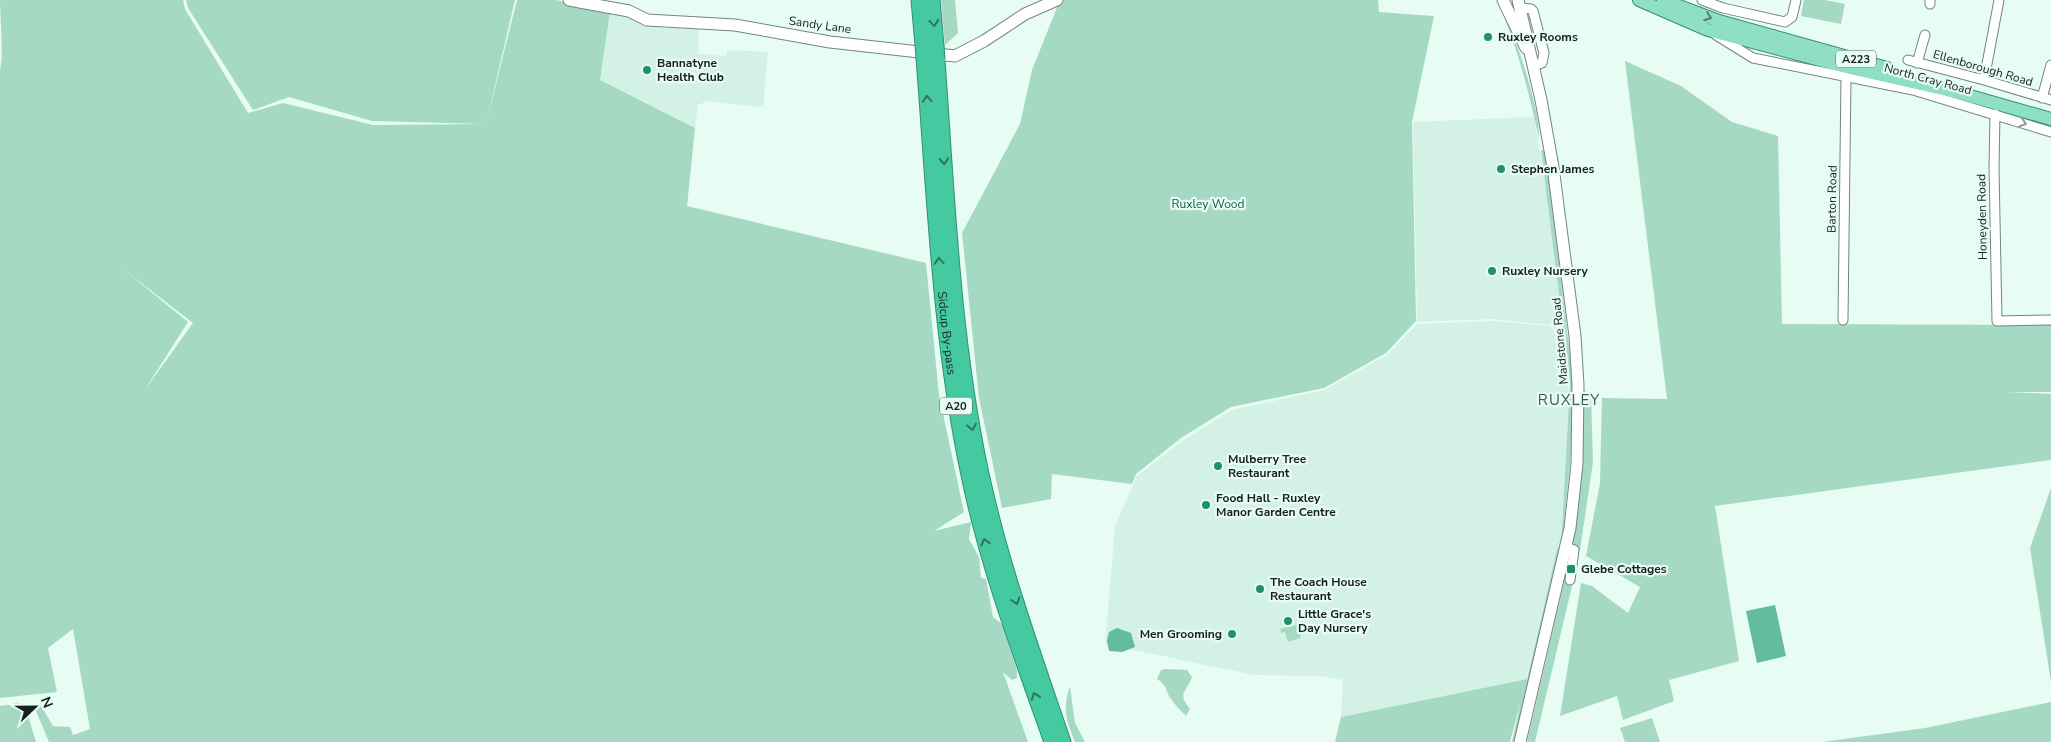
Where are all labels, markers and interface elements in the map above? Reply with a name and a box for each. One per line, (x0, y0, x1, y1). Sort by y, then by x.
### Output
one-way arrow (1703, 11, 1712, 22)
street label: Sandy Lane (788, 13, 852, 37)
one-way arrow (928, 19, 939, 27)
place label: Ruxley Rooms (1498, 29, 1578, 45)
marker: Ruxley Rooms (1482, 31, 1494, 43)
street label: Ellenborough Road (1931, 46, 2035, 90)
road number: A223 (1836, 51, 1876, 68)
place label: Bannatyne Health Club (657, 55, 724, 85)
street label: North Cray Road (1882, 60, 1974, 98)
marker: Bannatyne Health Club (641, 64, 653, 76)
one-way arrow (922, 94, 933, 102)
one-way arrow (2018, 117, 2027, 127)
one-way arrow (939, 158, 950, 166)
place label: Stephen James (1511, 161, 1594, 177)
marker: Stephen James (1495, 163, 1507, 175)
street label: Barton Road (1823, 165, 1841, 233)
street label: Honeyden Road (1973, 174, 1991, 260)
park label: Ruxley Wood (1172, 196, 1244, 212)
one-way arrow (934, 256, 945, 264)
place label: Ruxley Nursery (1502, 263, 1588, 279)
marker: Ruxley Nursery (1486, 265, 1498, 277)
street label: Sidcup By-pass (934, 291, 960, 376)
street label: Maidstone Road (1548, 297, 1572, 385)
district label: RUXLEY (1538, 390, 1600, 410)
road number: A20 (940, 398, 972, 414)
one-way arrow (967, 423, 977, 431)
place label: Mulberry Tree Restaurant (1228, 451, 1307, 481)
marker: Mulberry Tree Restaurant (1212, 460, 1224, 472)
place label: Food Hall - Ruxley Manor Garden Centre (1216, 490, 1336, 520)
marker: Food Hall - Ruxley Manor Garden Centre (1200, 499, 1212, 511)
one-way arrow (980, 537, 991, 546)
place label: Glebe Cottages (1581, 561, 1667, 577)
marker: Glebe Cottages (1565, 563, 1577, 575)
place label: The Coach House Restaurant (1270, 574, 1367, 604)
marker: The Coach House Restaurant (1254, 583, 1266, 595)
one-way arrow (1011, 597, 1021, 605)
place label: Little Grace's Day Nursery (1298, 606, 1371, 636)
marker: Little Grace's Day Nursery (1282, 615, 1294, 627)
place label: Men Grooming (1140, 626, 1222, 642)
marker: Men Grooming (1226, 628, 1238, 640)
north arrow (10, 682, 60, 732)
one-way arrow (1031, 692, 1041, 701)
text: N (36, 694, 57, 711)

